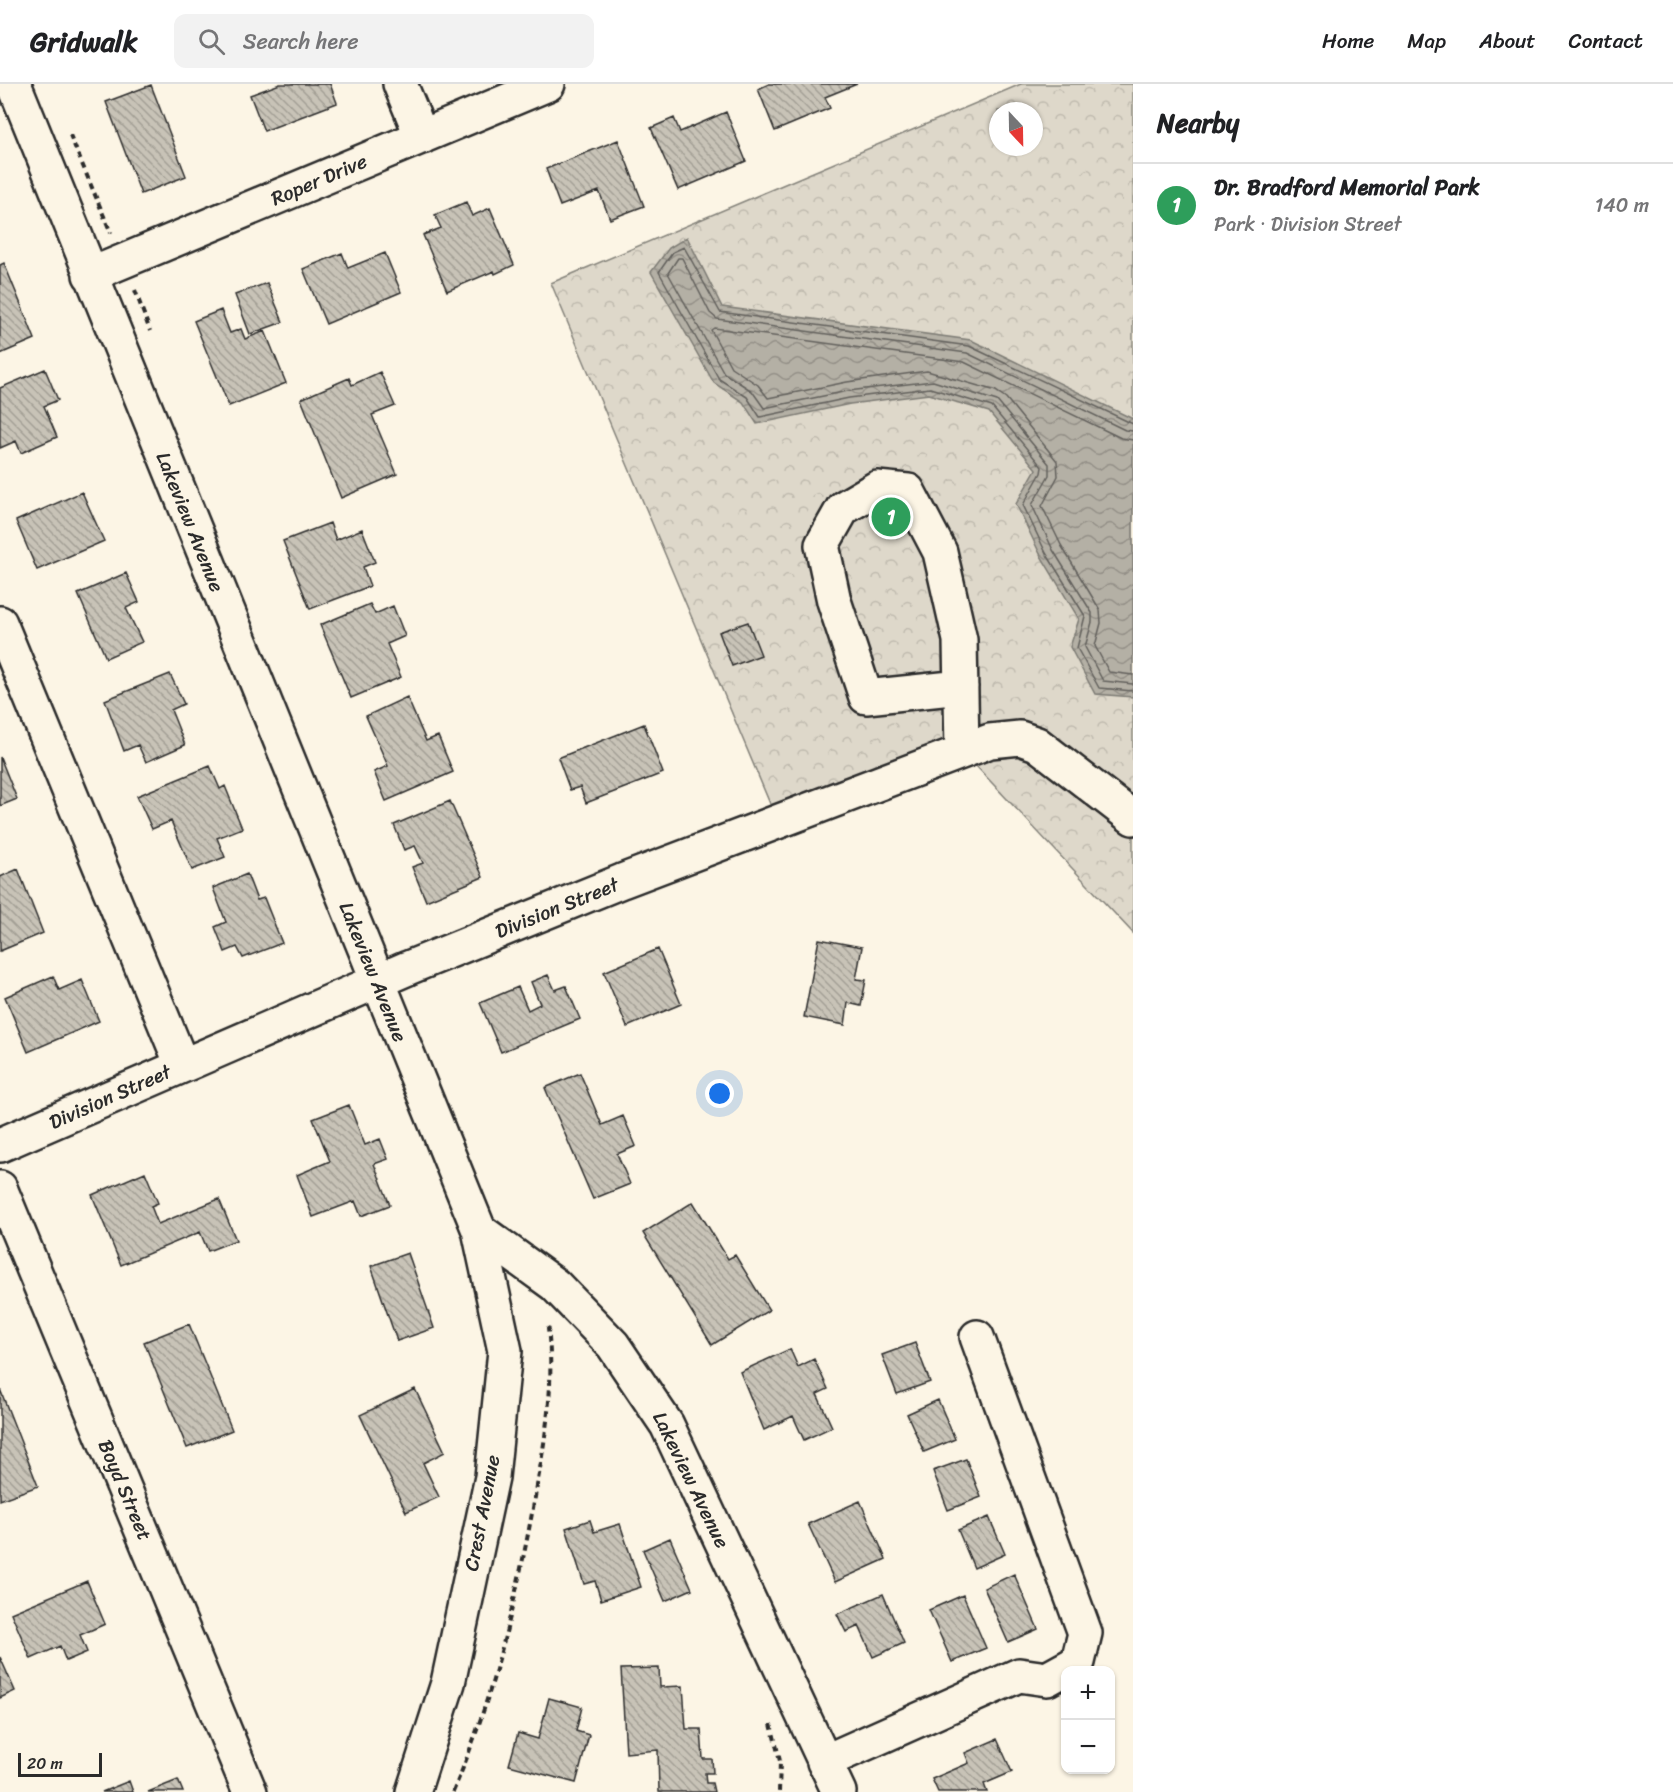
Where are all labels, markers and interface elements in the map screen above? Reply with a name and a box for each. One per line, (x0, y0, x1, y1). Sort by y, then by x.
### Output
search box (174, 14, 594, 68)
text: Gridwalk (30, 17, 138, 66)
text: Search here (243, 22, 359, 61)
text: Home (1322, 22, 1374, 60)
text: Map (1407, 22, 1446, 60)
text: About (1479, 22, 1536, 60)
text: Contact (1569, 22, 1643, 60)
icon: search (195, 25, 228, 58)
text: Nearby (1157, 100, 1239, 146)
north arrow (989, 102, 1043, 156)
street label: Roper Drive (265, 144, 373, 216)
text: Dr. Bradford Memorial Park (1214, 168, 1480, 207)
text: 1 (1172, 188, 1181, 223)
text: 140 m (1595, 188, 1649, 223)
text: Park · Division Street (1214, 207, 1401, 242)
street label: Lakeview Avenue (146, 446, 234, 598)
pin: 1 (872, 494, 910, 540)
street label: Division Street (490, 867, 625, 949)
street label: Lakeview Avenue (329, 896, 417, 1048)
street label: Division Street (43, 1054, 178, 1140)
your location (705, 1079, 734, 1108)
street label: Lakeview Avenue (643, 1405, 739, 1555)
street label: Boyd Street (88, 1434, 162, 1546)
street label: Crest Avenue (454, 1452, 510, 1574)
map controls (1061, 1666, 1115, 1774)
button: + (1061, 1666, 1115, 1720)
button: − (1061, 1720, 1115, 1774)
text: 20 m (27, 1749, 63, 1778)
scale bar (18, 1750, 102, 1778)

